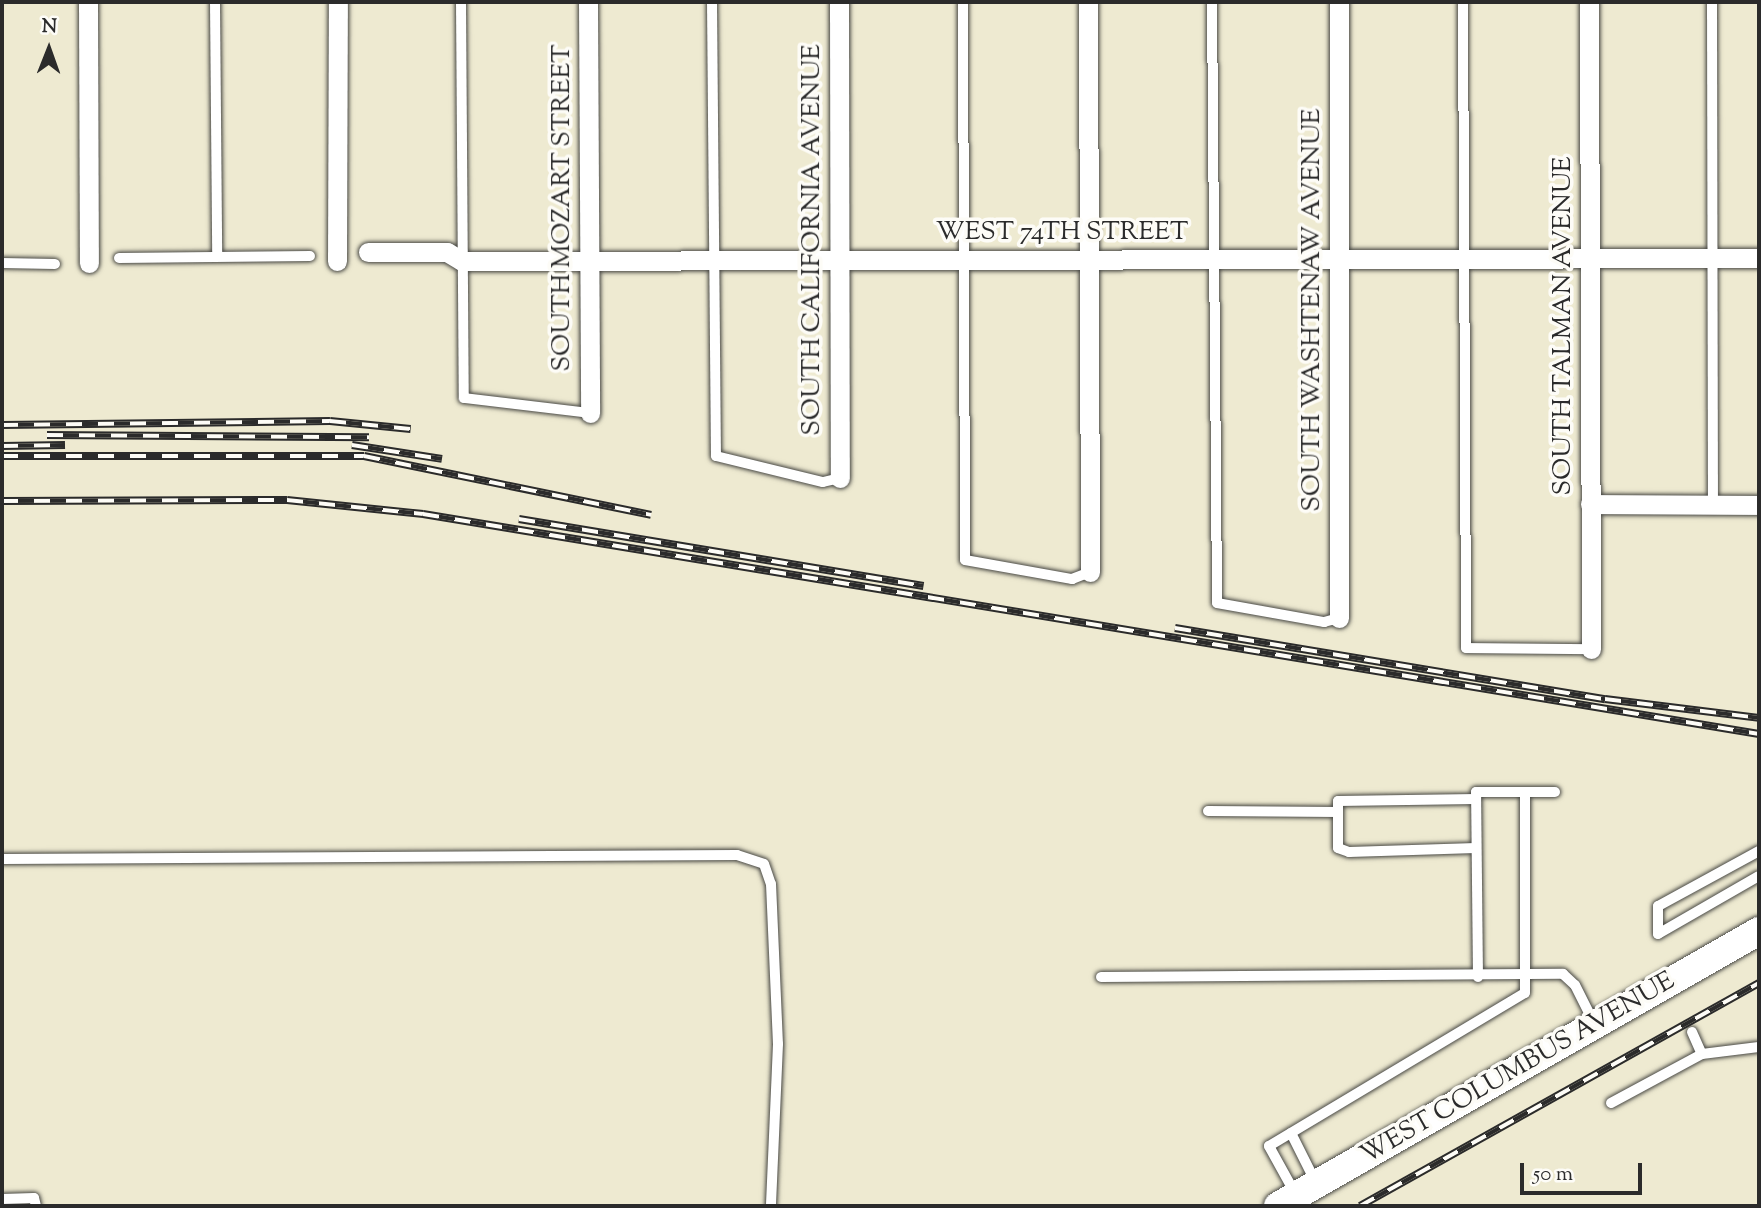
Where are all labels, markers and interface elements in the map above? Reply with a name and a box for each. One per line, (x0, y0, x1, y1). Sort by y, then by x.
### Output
north arrow (14, 14, 84, 84)
text: N (42, 14, 57, 41)
street label: SOUTH MOZART STREET (547, 44, 579, 372)
street label: SOUTH CALIFORNIA AVENUE (797, 44, 829, 436)
street label: SOUTH WASHTENAW AVENUE (1297, 108, 1329, 512)
street label: SOUTH TALMAN AVENUE (1548, 156, 1580, 496)
street label: WEST 74TH STREET (936, 217, 1188, 249)
street label: WEST COLUMBUS AVENUE (1355, 966, 1681, 1172)
scale bar (1523, 1148, 1646, 1192)
text: 50 m (1533, 1160, 1573, 1190)

